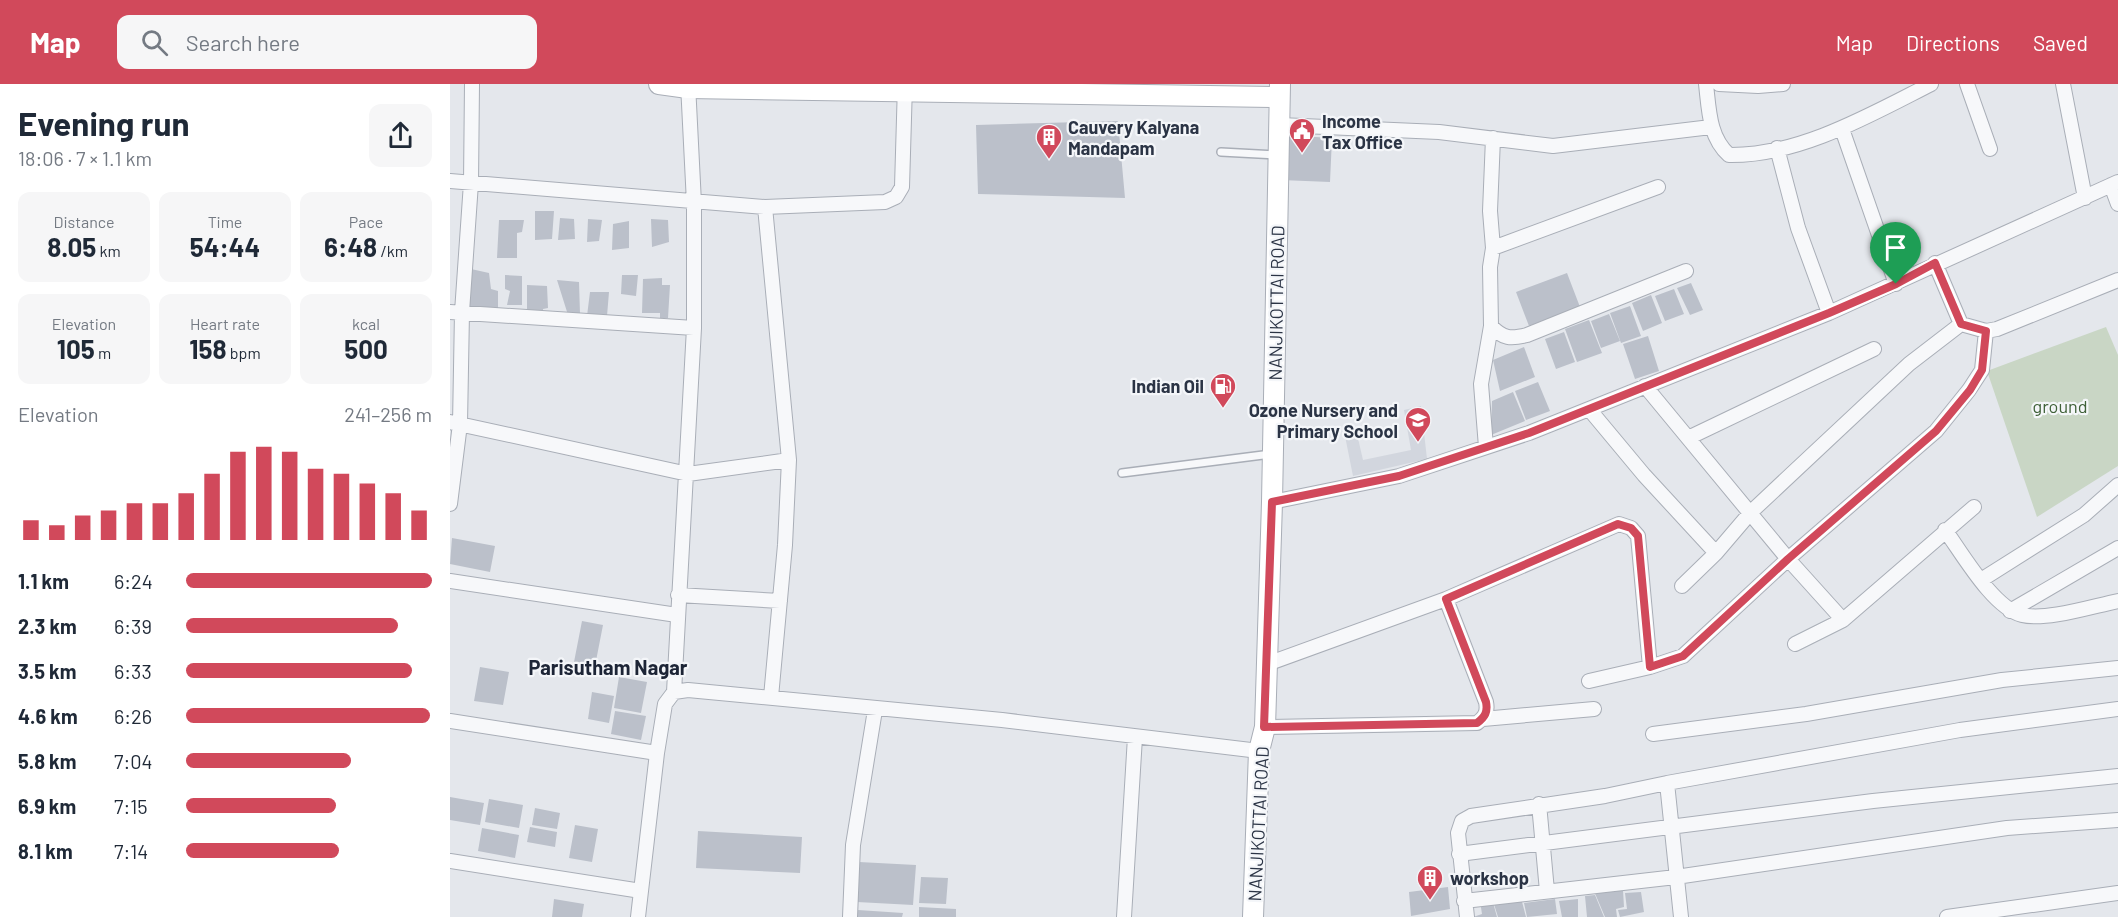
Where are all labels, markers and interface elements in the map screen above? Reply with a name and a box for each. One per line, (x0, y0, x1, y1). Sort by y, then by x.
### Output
search box (117, 15, 537, 69)
text: Map (30, 25, 81, 59)
icon: search (138, 26, 171, 59)
text: Search here (186, 29, 300, 55)
text: Map (1836, 30, 1873, 55)
text: Directions (1906, 30, 2000, 55)
text: Saved (2033, 30, 2088, 55)
text: Evening run (18, 103, 190, 143)
button: share (369, 104, 432, 167)
place label: Income Tax Office (1322, 110, 1403, 153)
place label: Cauvery Kalyana Mandapam (1068, 116, 1199, 159)
public building icon: Income Tax Office (1287, 116, 1317, 154)
building icon: Cauvery Kalyana Mandapam (1034, 122, 1064, 160)
text: 18:06 · 7 × 1.1 km (18, 146, 152, 170)
text: Distance (54, 212, 114, 231)
text: Time (208, 212, 242, 231)
text: Pace (349, 212, 383, 231)
pin (1870, 222, 1921, 284)
street label: NANJIKOTTAI ROAD (1264, 225, 1288, 381)
text: 8.05 (47, 231, 96, 262)
text: 54:44 (190, 231, 260, 262)
text: 6:48 (324, 231, 377, 262)
icon: arrive (1879, 231, 1912, 264)
text: km (96, 241, 121, 260)
text: /km (377, 241, 408, 260)
text: Elevation (52, 314, 116, 333)
text: Heart rate (190, 314, 260, 333)
text: kcal (352, 314, 380, 333)
text: 105 (57, 333, 95, 364)
text: 158 (189, 333, 227, 364)
text: 500 (344, 333, 388, 364)
text: m (95, 343, 111, 362)
text: bpm (227, 343, 261, 362)
fuel station icon: Indian Oil (1208, 371, 1238, 409)
place label: Indian Oil (1132, 375, 1204, 397)
park label: ground (2033, 395, 2087, 417)
place label: Ozone Nursery and Primary School (1249, 399, 1398, 442)
text: Elevation (18, 402, 99, 426)
text: 241–256 m (344, 402, 432, 426)
school or university icon: Ozone Nursery and Primary School (1403, 405, 1433, 443)
text: 1.1 km (18, 569, 69, 593)
text: 6:24 (114, 569, 153, 593)
text: 2.3 km (18, 614, 77, 638)
text: 6:39 (114, 614, 152, 638)
district label: Parisutham Nagar (528, 655, 688, 679)
text: 3.5 km (18, 659, 76, 683)
text: 6:33 (114, 659, 152, 683)
text: 4.6 km (18, 704, 78, 728)
text: 6:26 (114, 704, 152, 728)
street label: NANJIKOTTAI ROAD (1243, 746, 1273, 902)
text: 5.8 km (18, 749, 76, 773)
text: 7:04 (114, 749, 153, 773)
text: 6.9 km (18, 794, 76, 818)
text: 7:15 (114, 794, 148, 818)
text: 8.1 km (18, 839, 73, 863)
text: 7:14 (114, 839, 148, 863)
building icon: workshop (1415, 863, 1445, 901)
place label: workshop (1450, 867, 1529, 889)

